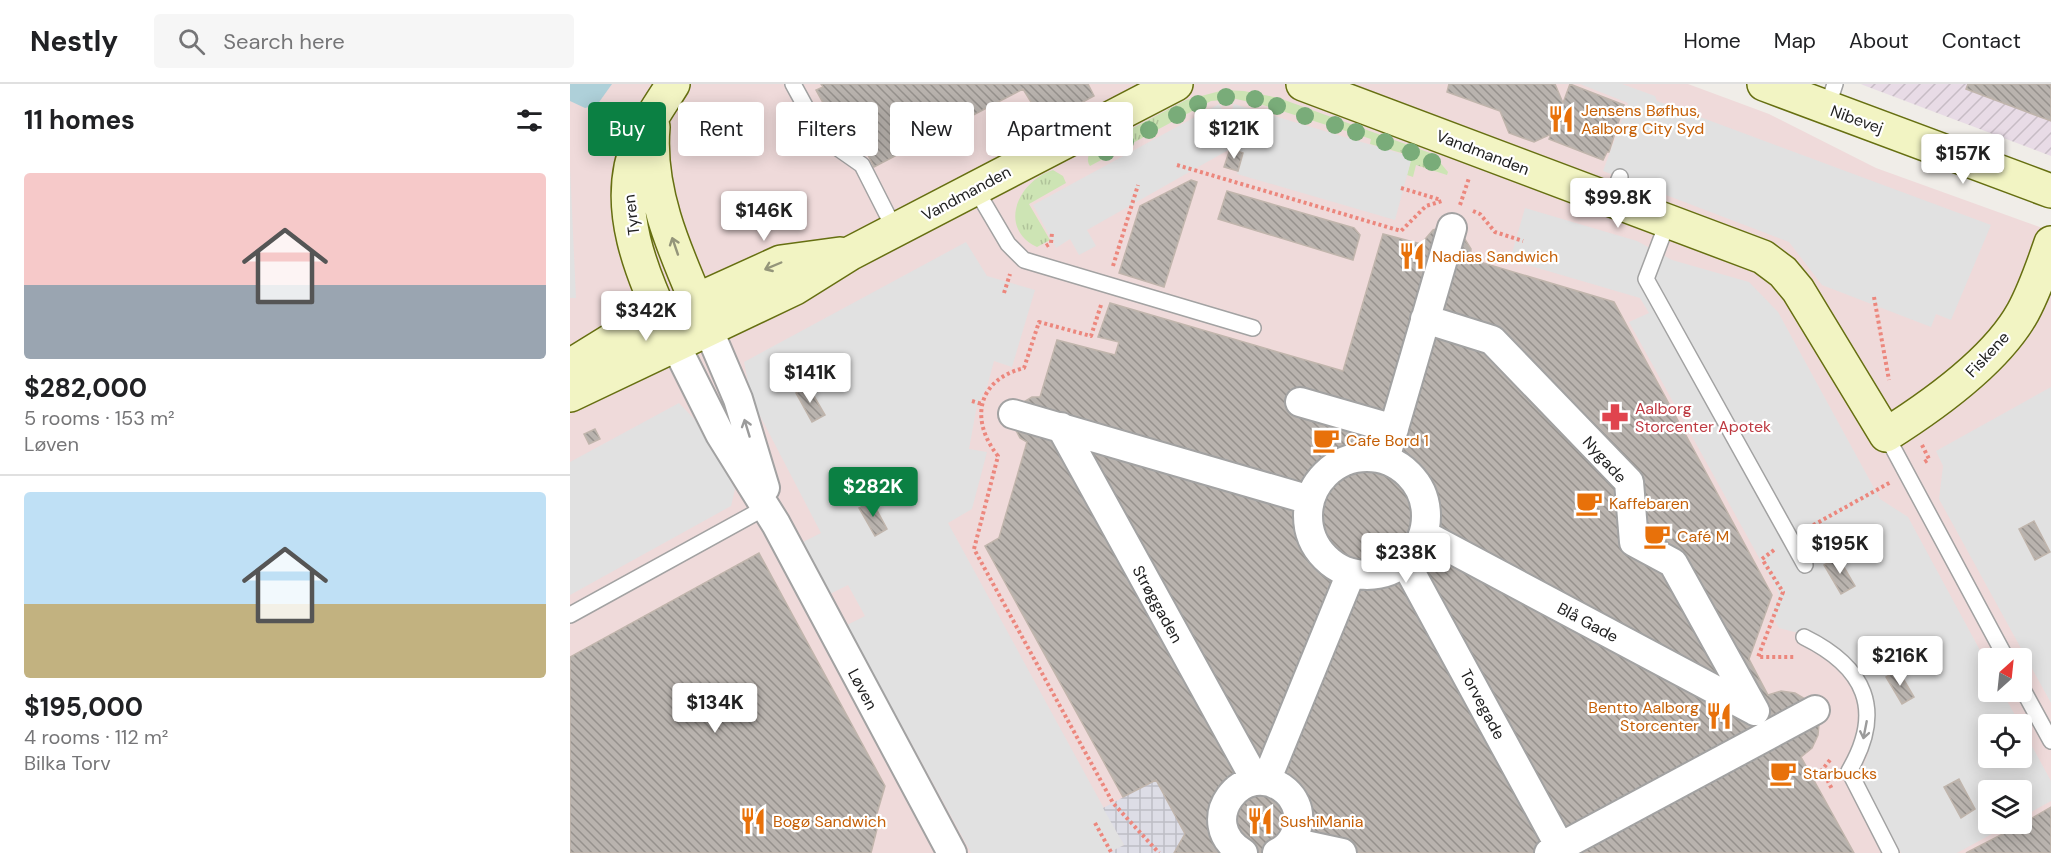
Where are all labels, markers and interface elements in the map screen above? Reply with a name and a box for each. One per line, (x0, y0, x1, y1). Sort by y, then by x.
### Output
search box (154, 14, 574, 68)
text: Nestly (30, 23, 118, 60)
icon: search (175, 25, 208, 58)
text: Search here (223, 27, 345, 56)
text: Home (1683, 27, 1741, 55)
text: Map (1774, 27, 1816, 55)
text: About (1849, 27, 1909, 55)
text: Contact (1942, 27, 2021, 55)
place label: Jensens Bøfhus, Aalborg City Syd (1581, 100, 1704, 139)
street label: Nibevej (1828, 100, 1886, 139)
chip: Buy (588, 102, 666, 156)
chip: Rent (678, 102, 764, 156)
chip: Filters (776, 102, 878, 156)
chip: New (890, 102, 974, 156)
chip: Apartment (986, 102, 1133, 156)
text: 11 homes (24, 103, 135, 137)
icon: filters (513, 104, 546, 137)
restaurant icon: Jensens Bøfhus, Aalborg City Syd (1546, 104, 1576, 134)
pin: $121K (1192, 109, 1276, 160)
text: $121K (1208, 115, 1260, 141)
street label: Vandmanden (1433, 125, 1532, 180)
pin: $157K (1921, 134, 2005, 185)
text: $157K (1935, 140, 1991, 166)
street label: Vandmanden (918, 161, 1015, 226)
pin: $99.8K (1569, 178, 1667, 229)
text: $99.8K (1584, 184, 1652, 210)
pin: $146K (722, 191, 806, 242)
street label: Tyren (619, 193, 644, 237)
text: $146K (735, 197, 793, 223)
icon: home (231, 212, 339, 320)
one-way arrow (669, 237, 680, 256)
restaurant icon: Nadias Sandwich (1397, 241, 1427, 271)
place label: Nadias Sandwich (1432, 246, 1558, 267)
one-way arrow (765, 261, 783, 272)
pin: $342K (604, 291, 688, 342)
text: $342K (615, 297, 677, 323)
street label: Fiskene (1961, 327, 2014, 382)
pin: $141K (768, 353, 852, 404)
text: $141K (784, 359, 836, 385)
text: $282,000 (24, 371, 147, 405)
place label: Aalborg Storcenter Apotek (1635, 398, 1771, 437)
pharmacy icon: Aalborg Storcenter Apotek (1600, 402, 1630, 432)
text: 5 rooms · 153 m² (24, 405, 175, 431)
one-way arrow (741, 419, 752, 438)
cafe icon: Cafe Bord 1 (1311, 425, 1341, 455)
place label: Cafe Bord 1 (1346, 430, 1429, 451)
text: Løven (24, 431, 79, 457)
street label: Nygade (1578, 431, 1631, 487)
pin: $282K (831, 467, 915, 518)
text: $282K (843, 473, 903, 499)
cafe icon: Kaffebaren (1574, 488, 1604, 518)
place label: Kaffebaren (1609, 493, 1689, 514)
cafe icon: Café M (1642, 521, 1672, 551)
pin: $195K (1798, 524, 1882, 575)
place label: Café M (1677, 526, 1729, 547)
text: $195K (1811, 530, 1869, 556)
icon: home (231, 531, 339, 639)
pin: $238K (1364, 533, 1448, 584)
text: $238K (1375, 539, 1437, 565)
street label: Strøggaden (1128, 562, 1187, 647)
street label: Blå Gade (1554, 598, 1622, 647)
pin: $216K (1858, 636, 1942, 687)
text: $216K (1872, 642, 1928, 668)
north arrow (1978, 648, 2032, 702)
map controls (1978, 648, 2032, 834)
street label: Løven (843, 665, 882, 714)
street label: Torvegade (1455, 665, 1510, 743)
pin: $134K (673, 683, 757, 734)
text: $134K (686, 689, 744, 715)
text: $195,000 (24, 690, 143, 724)
place label: Bentto Aalborg Storcenter (1588, 697, 1699, 736)
restaurant icon: Bentto Aalborg Storcenter (1704, 701, 1734, 731)
button: locate (1978, 714, 2032, 768)
one-way arrow (1859, 719, 1870, 739)
text: 4 rooms · 112 m² (24, 724, 168, 750)
text: Bilka Torv (24, 750, 111, 776)
cafe icon: Starbucks (1768, 758, 1798, 788)
place label: Starbucks (1803, 763, 1877, 784)
button: layers (1978, 780, 2032, 834)
restaurant icon: Bogø Sandwich (738, 806, 768, 836)
restaurant icon: SushiMania (1245, 806, 1275, 836)
place label: Bogø Sandwich (773, 811, 886, 832)
place label: SushiMania (1280, 811, 1363, 832)

